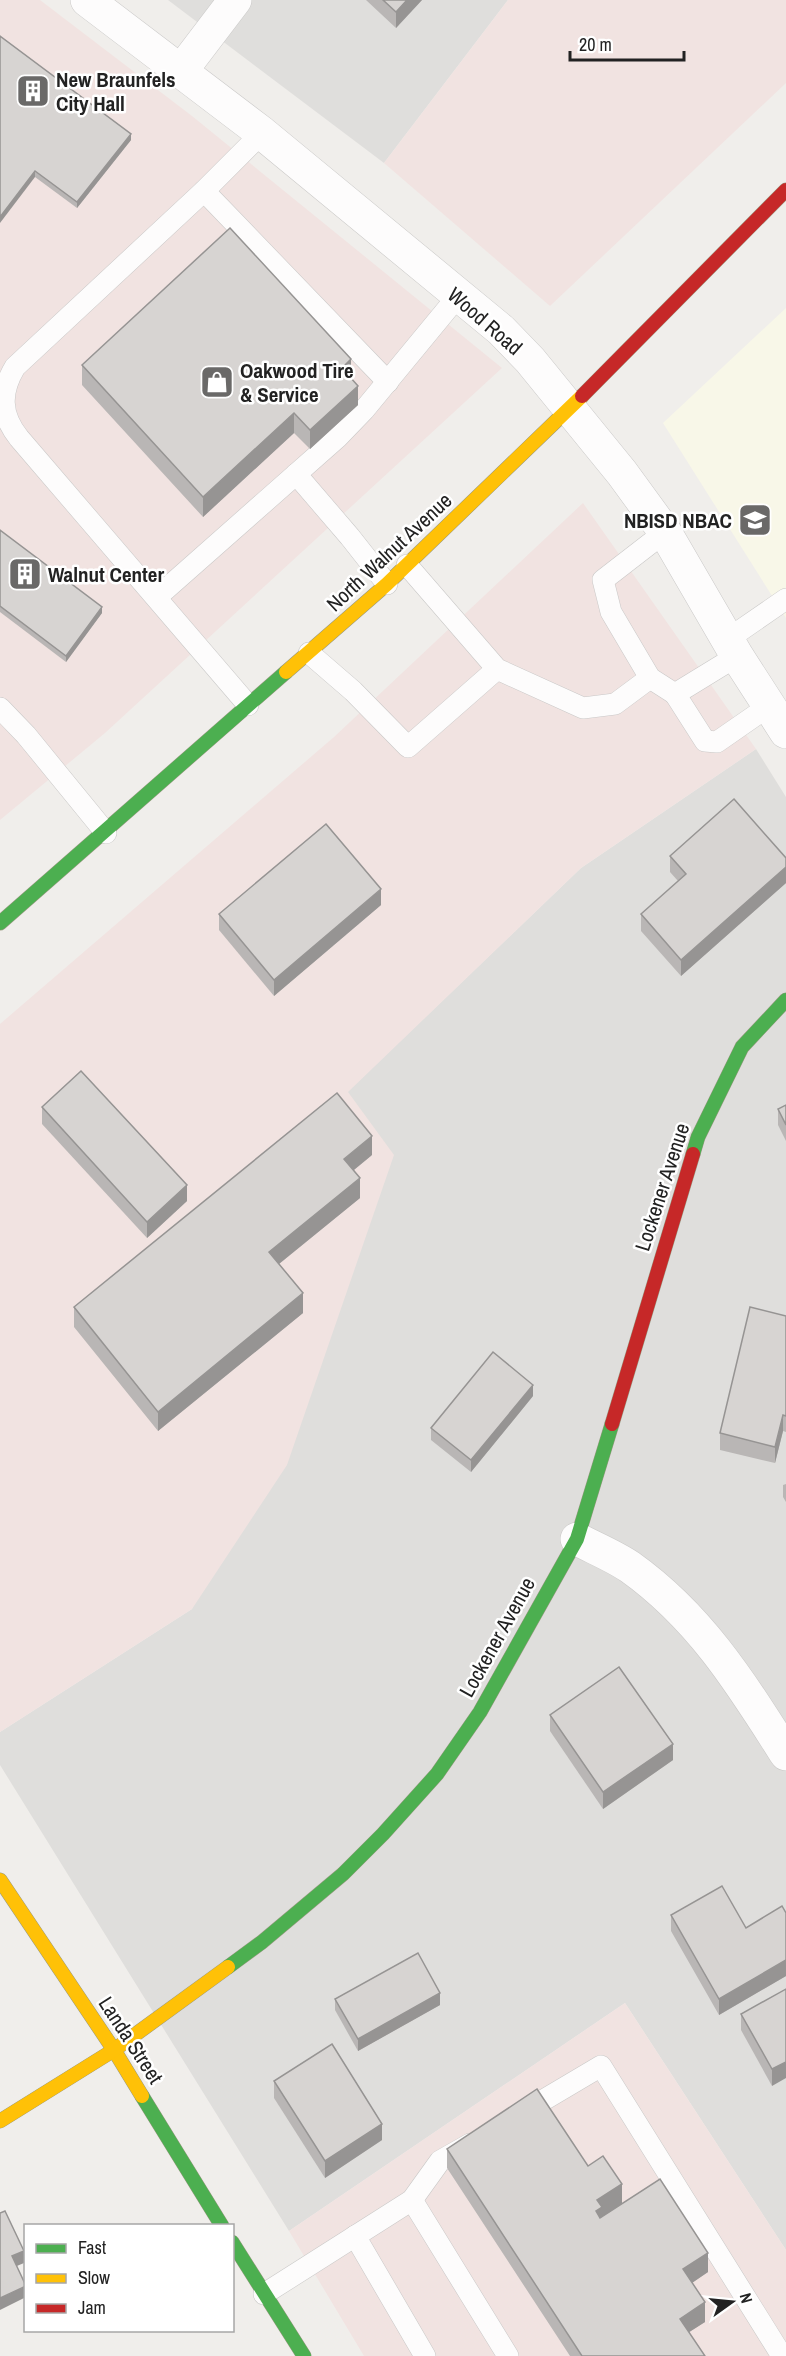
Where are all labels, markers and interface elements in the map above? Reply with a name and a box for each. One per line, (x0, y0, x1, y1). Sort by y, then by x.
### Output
scale bar (570, 24, 684, 62)
text: 20 m (579, 32, 612, 57)
place label: New Braunfels City Hall (56, 65, 176, 118)
building icon: New Braunfels City Hall (15, 73, 51, 109)
street label: Wood Road (441, 280, 529, 362)
place label: Oakwood Tire & Service (240, 356, 354, 409)
shop icon: Oakwood Tire & Service (199, 364, 235, 400)
street label: North Walnut Avenue (320, 486, 458, 618)
school or university icon: NBISD NBAC (737, 502, 773, 538)
place label: NBISD NBAC (624, 506, 732, 535)
building icon: Walnut Center (7, 556, 43, 592)
place label: Walnut Center (48, 560, 164, 589)
street label: Lockener Avenue (628, 1119, 696, 1255)
street label: Lockener Avenue (452, 1572, 542, 1702)
street label: Landa Street (92, 1991, 170, 2089)
legend (24, 2224, 234, 2332)
text: Fast (78, 2235, 106, 2260)
text: Slow (78, 2265, 110, 2290)
north arrow (702, 2272, 762, 2332)
text: N (735, 2291, 758, 2306)
text: Jam (78, 2295, 106, 2320)

